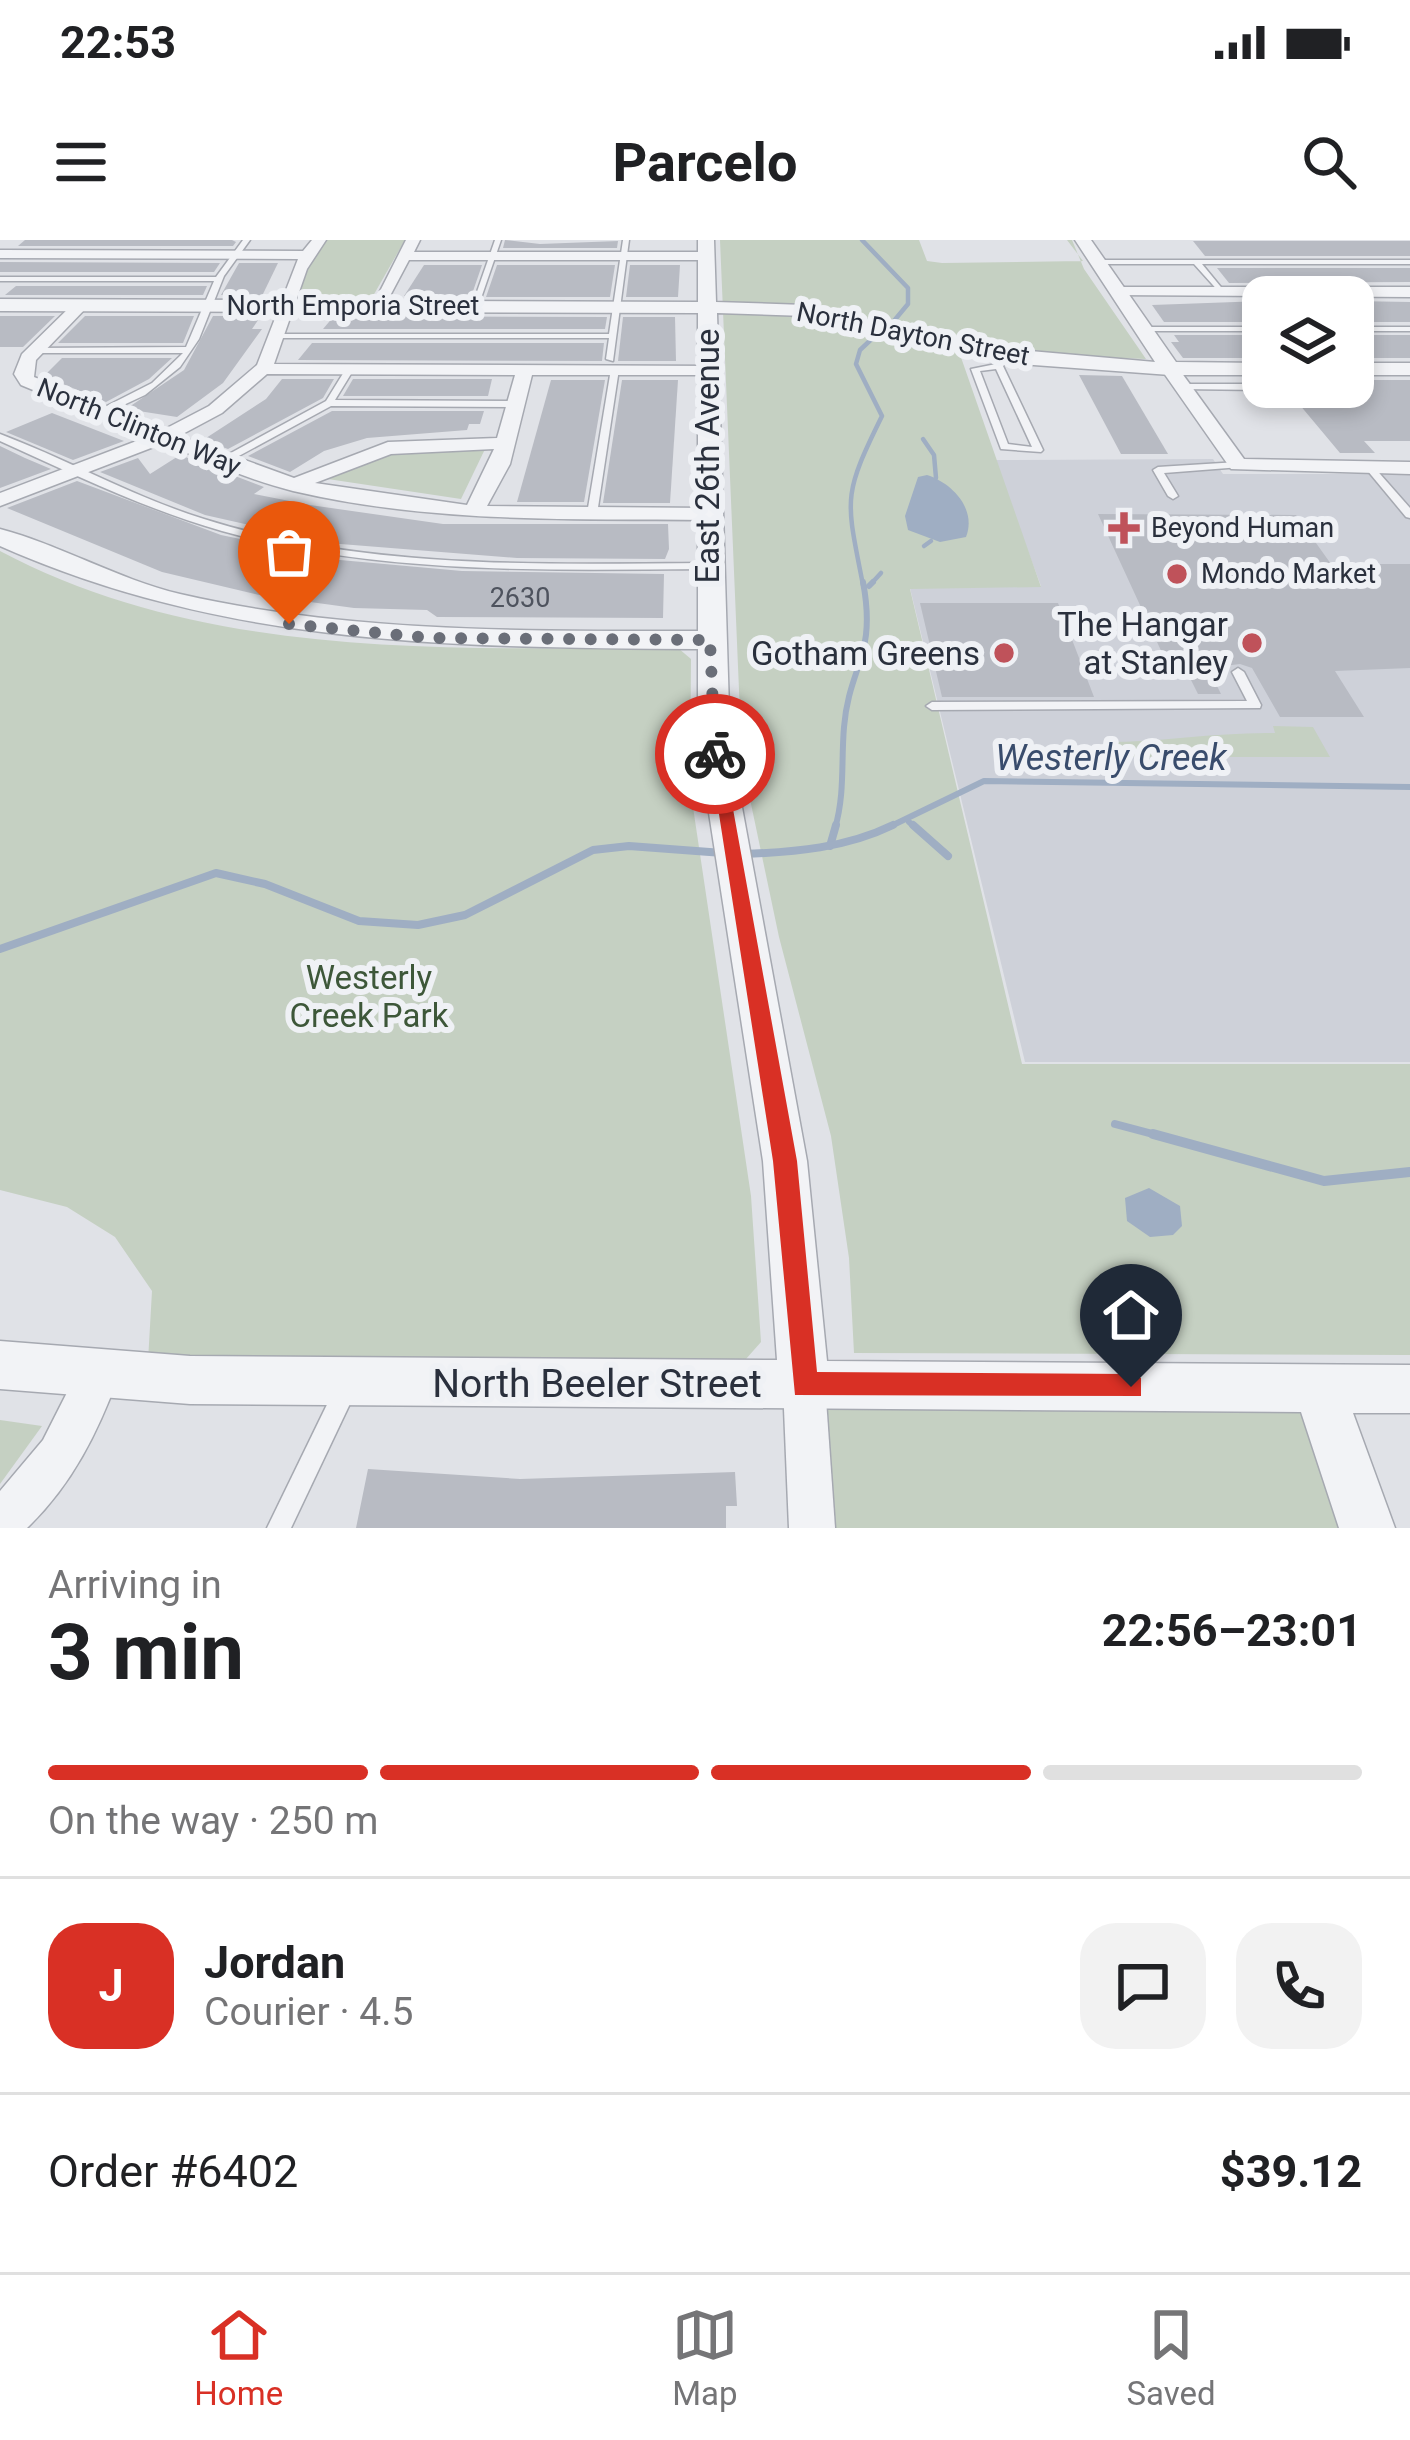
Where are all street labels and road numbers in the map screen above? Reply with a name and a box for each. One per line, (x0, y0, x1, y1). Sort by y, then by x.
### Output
street label: North Emporia Street (227, 290, 479, 322)
street label: North Dayton Street (794, 296, 1032, 372)
street label: East 26th Avenue (688, 329, 727, 583)
street label: North Clinton Way (32, 372, 246, 483)
street label: North Beeler Street (432, 1361, 762, 1407)

